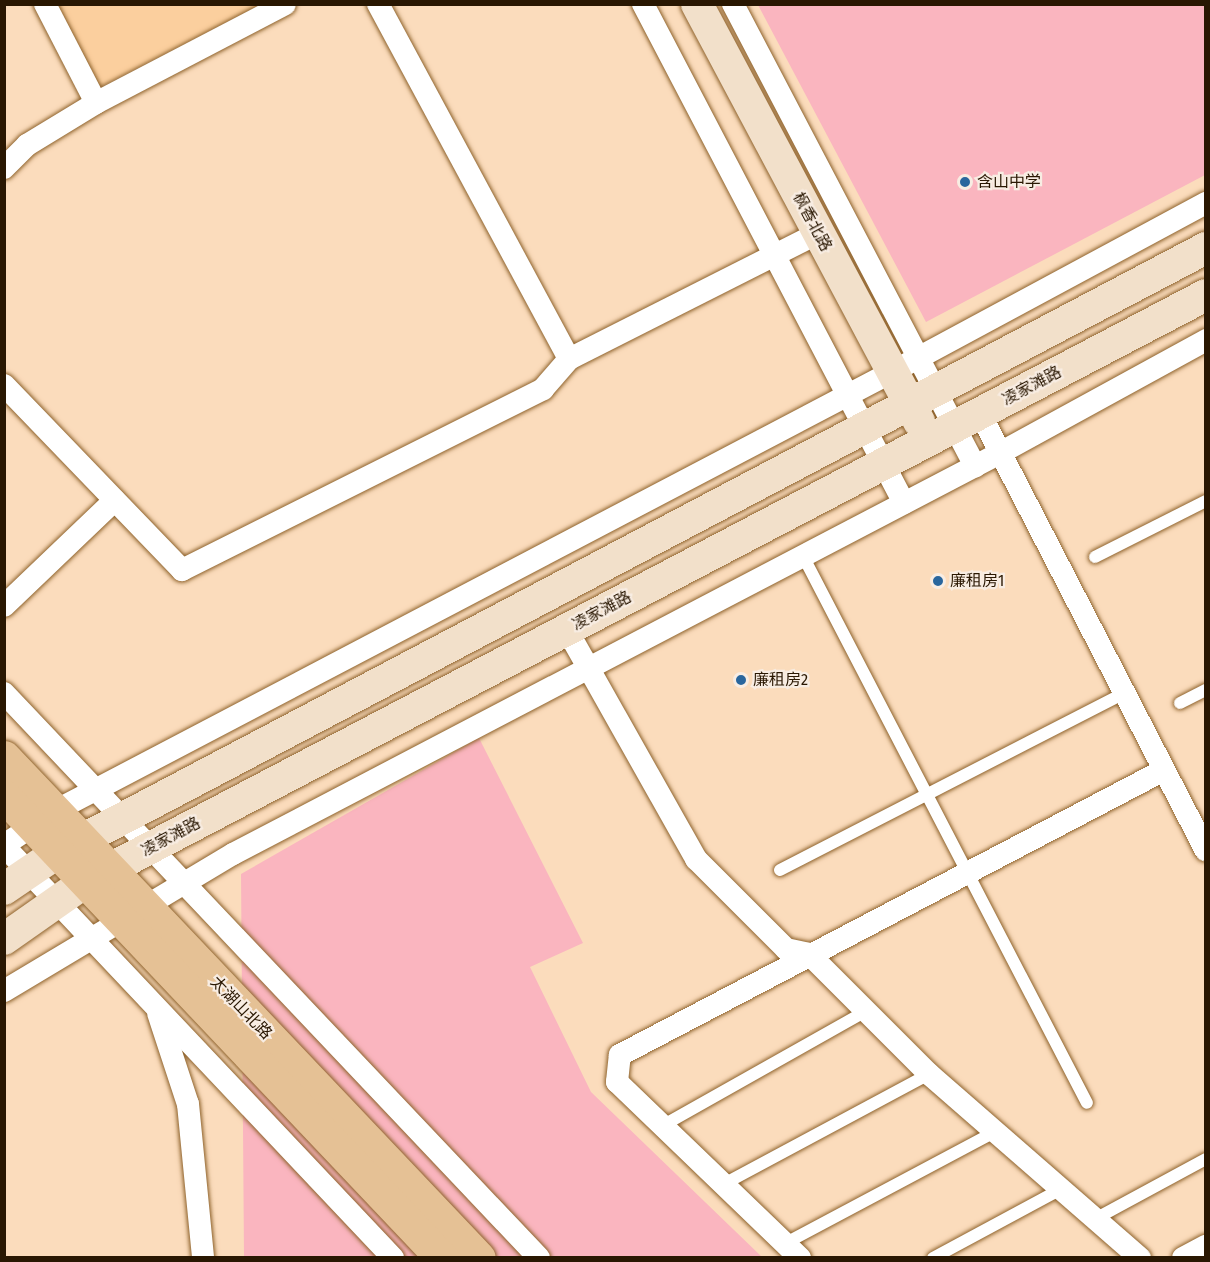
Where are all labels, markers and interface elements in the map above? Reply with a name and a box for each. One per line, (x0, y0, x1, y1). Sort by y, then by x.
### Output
place label: 含山中学 (977, 172, 1041, 192)
marker: 含山中学 (958, 175, 972, 189)
street label: 枫香北路 (789, 189, 835, 255)
street label: 凌家滩路 (999, 363, 1065, 409)
place label: 廉租房1 (950, 571, 1004, 591)
marker: 廉租房1 (931, 574, 945, 588)
street label: 凌家滩路 (569, 588, 635, 634)
place label: 廉租房2 (753, 670, 808, 690)
marker: 廉租房2 (734, 673, 748, 687)
street label: 凌家滩路 (138, 814, 204, 860)
street label: 太湖山北路 (206, 973, 276, 1043)

